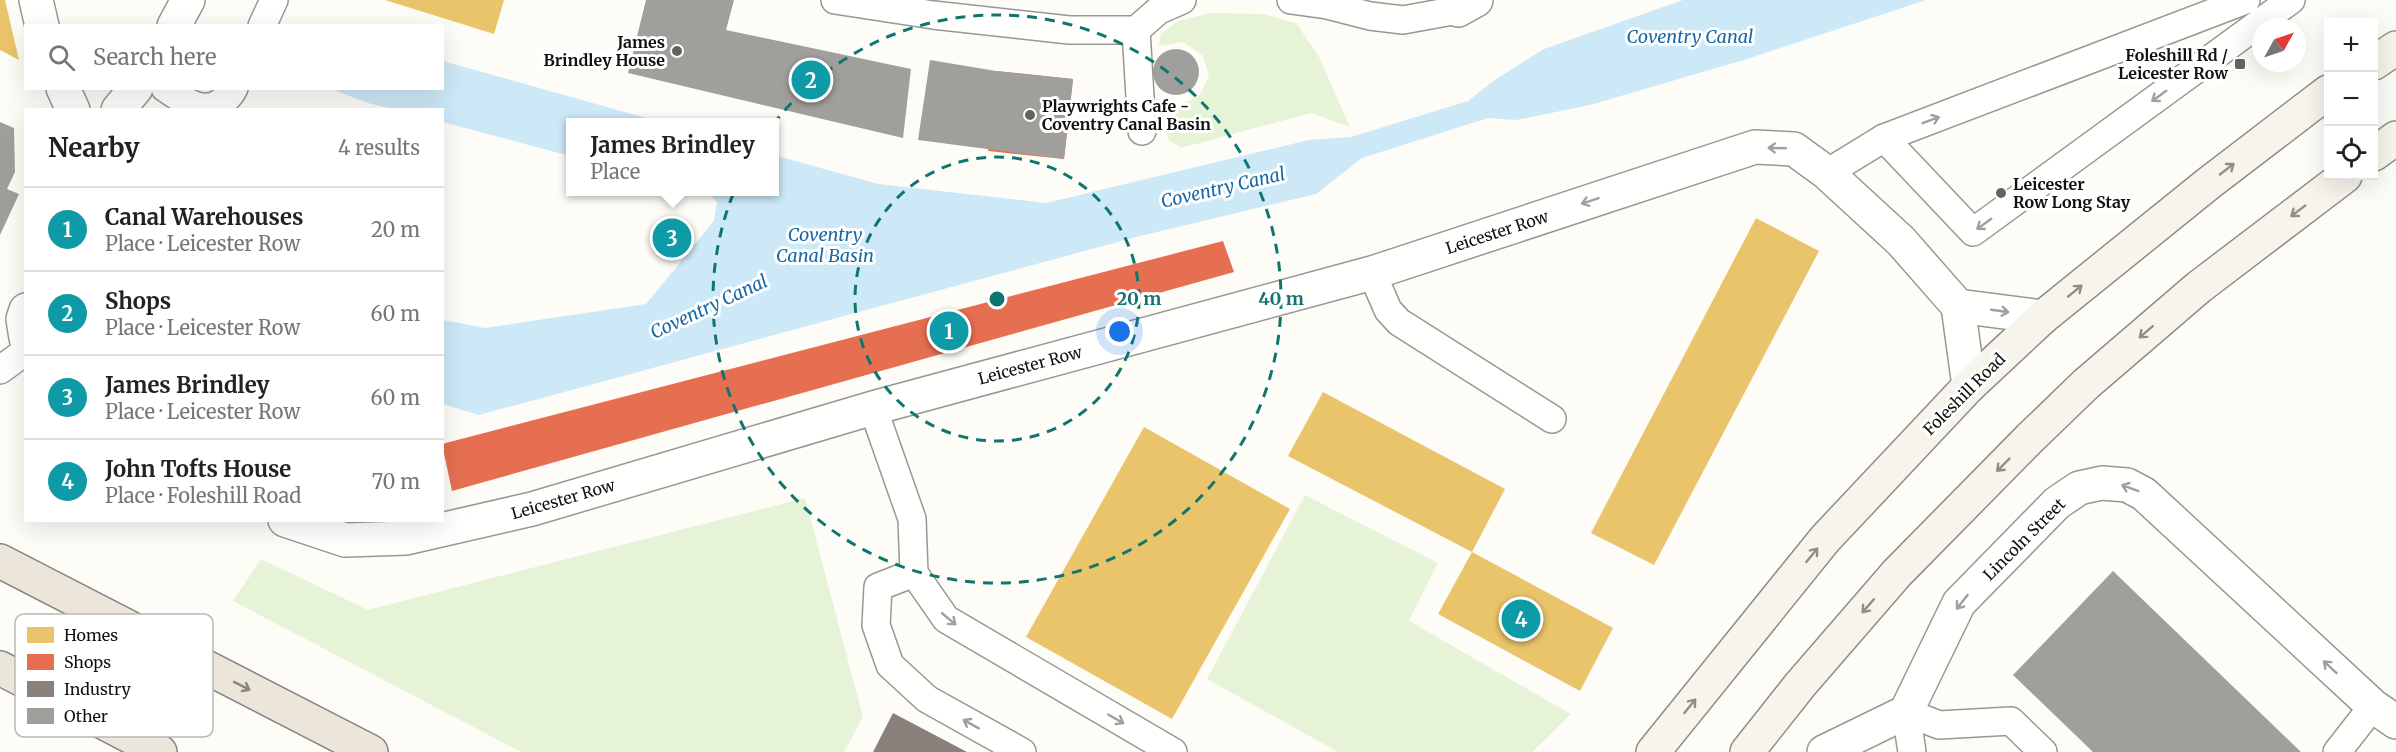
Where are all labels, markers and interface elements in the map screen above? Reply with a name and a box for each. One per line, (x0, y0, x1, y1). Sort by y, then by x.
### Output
north arrow (2252, 18, 2306, 72)
map controls (2324, 18, 2378, 180)
button: + (2324, 18, 2378, 72)
search box (24, 24, 444, 90)
water label: Coventry Canal (1627, 25, 1753, 48)
place label: James Brindley House (544, 32, 665, 70)
icon: search (45, 41, 78, 74)
text: Search here (93, 43, 216, 71)
marker: James Brindley House (670, 44, 684, 58)
place label: Foleshill Rd / Leicester Row (2118, 45, 2228, 83)
marker: Foleshill Rd / Leicester Row (2233, 57, 2247, 71)
pin: 2 (792, 58, 830, 103)
button: − (2324, 72, 2378, 126)
one-way arrow (2152, 90, 2168, 103)
place label: Playwrights Cafe - Coventry Canal Basin (1042, 96, 1211, 134)
marker: Playwrights Cafe - Coventry Canal Basin (1023, 108, 1037, 122)
one-way arrow (1922, 114, 1940, 125)
popup (566, 118, 779, 196)
button: locate (2324, 126, 2378, 180)
text: Nearby (48, 131, 140, 164)
text: James Brindley (590, 131, 755, 159)
text: 4 results (338, 135, 420, 160)
one-way arrow (1767, 143, 1787, 154)
text: Place (590, 159, 640, 184)
water label: Coventry Canal (1159, 162, 1287, 213)
one-way arrow (2219, 163, 2235, 176)
place label: Leicester Row Long Stay (2013, 174, 2131, 212)
marker: Leicester Row Long Stay (1994, 186, 2008, 200)
one-way arrow (1581, 196, 1600, 207)
text: Canal Warehouses (105, 203, 303, 231)
one-way arrow (2290, 204, 2306, 217)
street label: Leicester Row (1443, 206, 1551, 258)
pin: 3 (652, 216, 692, 260)
text: 1 (63, 217, 72, 242)
text: 20 m (371, 217, 420, 242)
one-way arrow (1977, 217, 1993, 230)
water label: Coventry Canal Basin (776, 223, 874, 267)
text: Place · Leicester Row (105, 231, 300, 256)
water label: Coventry Canal (646, 269, 771, 344)
one-way arrow (2067, 285, 2083, 298)
text: Shops (105, 287, 171, 315)
text: 20 m (1117, 287, 1161, 310)
text: 40 m (1258, 287, 1304, 310)
centre of rings (987, 289, 1007, 309)
text: 2 (62, 301, 73, 326)
text: 60 m (370, 301, 420, 326)
one-way arrow (1990, 306, 2010, 317)
pin: 1 (930, 308, 968, 354)
text: Place · Leicester Row (105, 315, 300, 340)
your location (1105, 317, 1134, 346)
one-way arrow (2139, 325, 2154, 339)
street label: Leicester Row (976, 341, 1085, 388)
street label: Foleshill Road (1919, 349, 2009, 439)
text: James Brindley (105, 371, 270, 399)
text: 3 (62, 385, 73, 410)
text: 60 m (370, 385, 420, 410)
text: Place · Leicester Row (105, 399, 300, 424)
text: John Tofts House (105, 455, 291, 483)
one-way arrow (1995, 458, 2010, 473)
text: 4 (61, 469, 74, 494)
text: 70 m (372, 469, 420, 494)
street label: Leicester Row (509, 475, 618, 523)
one-way arrow (2121, 481, 2140, 492)
text: Place · Foleshill Road (105, 483, 301, 508)
street label: Lincoln Street (1979, 493, 2070, 584)
one-way arrow (1806, 547, 1819, 563)
one-way arrow (1956, 594, 1969, 610)
pin: 4 (1502, 596, 1540, 642)
one-way arrow (1861, 598, 1875, 613)
one-way arrow (941, 612, 956, 626)
legend (15, 614, 213, 737)
text: Homes (64, 625, 118, 645)
text: Shops (64, 652, 111, 672)
one-way arrow (2322, 660, 2337, 674)
text: Industry (64, 679, 132, 699)
one-way arrow (232, 680, 250, 692)
one-way arrow (1683, 699, 1696, 715)
text: Other (64, 706, 108, 726)
one-way arrow (1107, 713, 1124, 725)
one-way arrow (962, 717, 979, 729)

